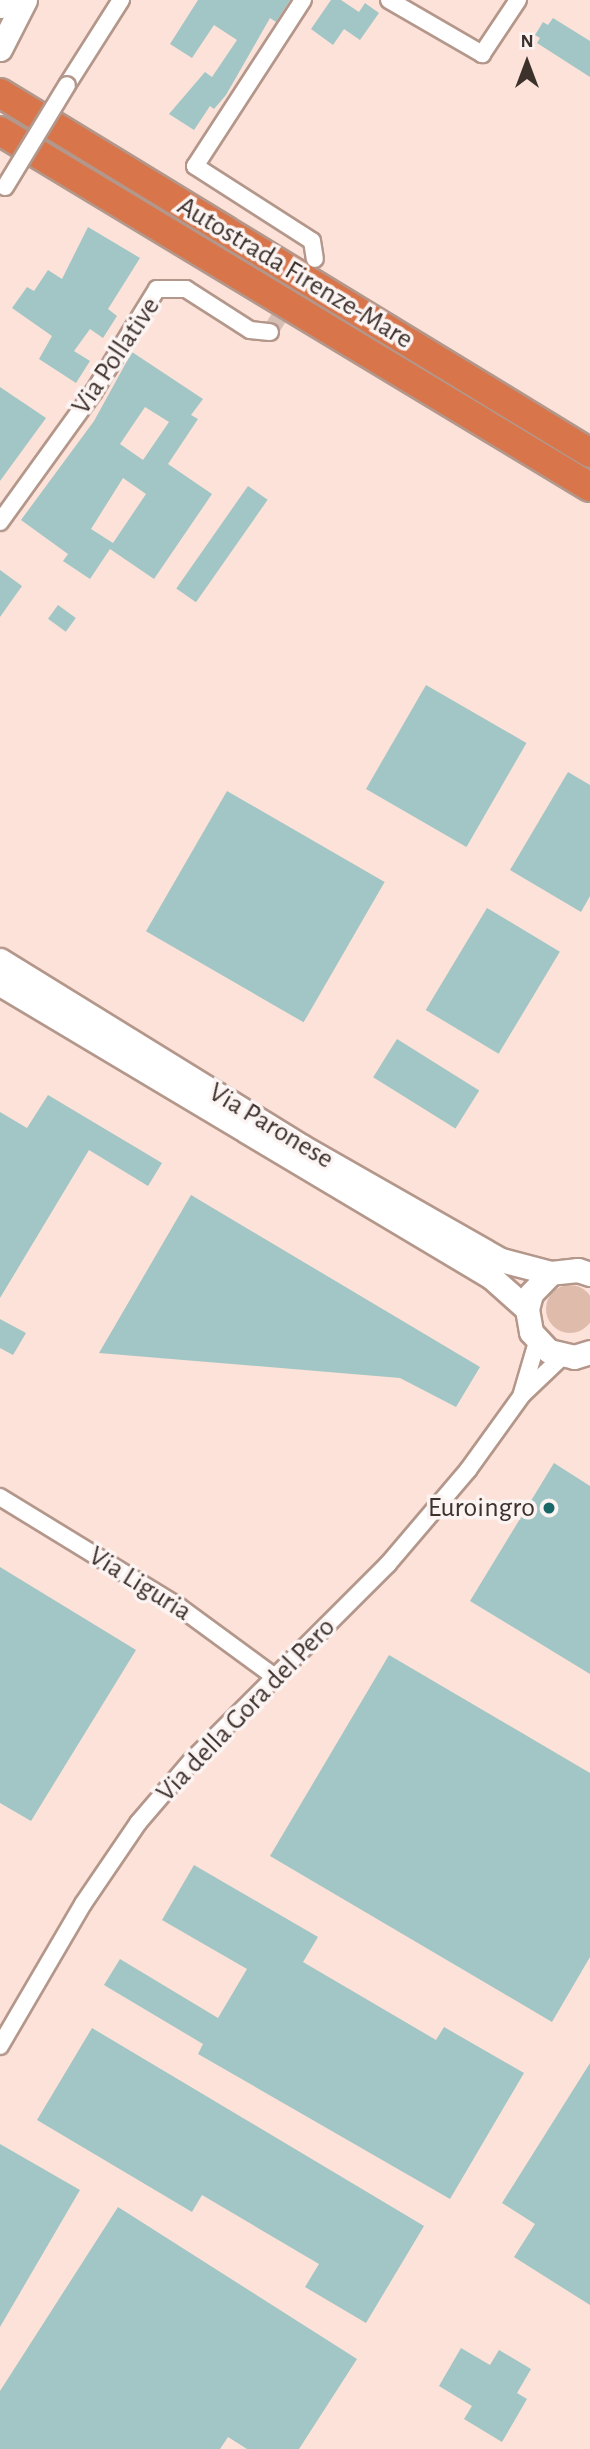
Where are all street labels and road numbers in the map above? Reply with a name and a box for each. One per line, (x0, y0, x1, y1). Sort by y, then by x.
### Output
street label: Autostrada Firenze-Mare (171, 189, 419, 357)
street label: Via Pollative (65, 291, 167, 421)
street label: Via Paronese (202, 1076, 340, 1176)
street label: Via Liguria (82, 1539, 198, 1629)
street label: Via della Gora del Pero (150, 1611, 342, 1809)

